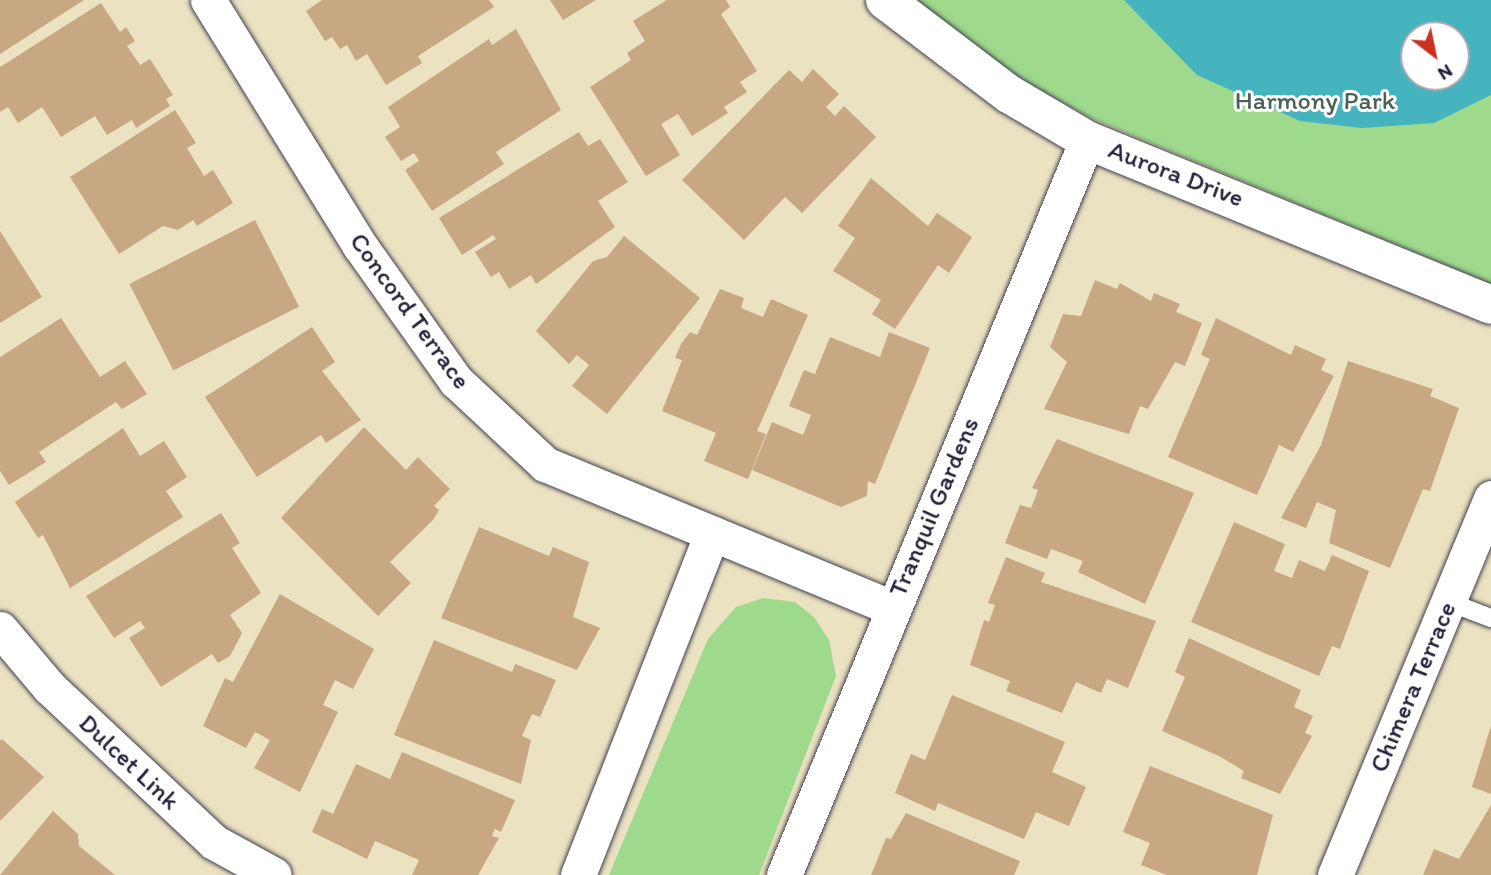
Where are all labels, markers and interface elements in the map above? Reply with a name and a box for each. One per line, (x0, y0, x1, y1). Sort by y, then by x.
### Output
north arrow (1400, 21, 1470, 91)
text: N (1434, 59, 1457, 86)
park label: Harmony Park (1235, 85, 1395, 117)
street label: Aurora Drive (1104, 134, 1248, 214)
street label: Concord Terrace (344, 228, 476, 394)
street label: Tranquil Gardens (882, 412, 986, 602)
street label: Chimera Terrace (1363, 597, 1463, 777)
street label: Dulcet Link (72, 707, 186, 817)

